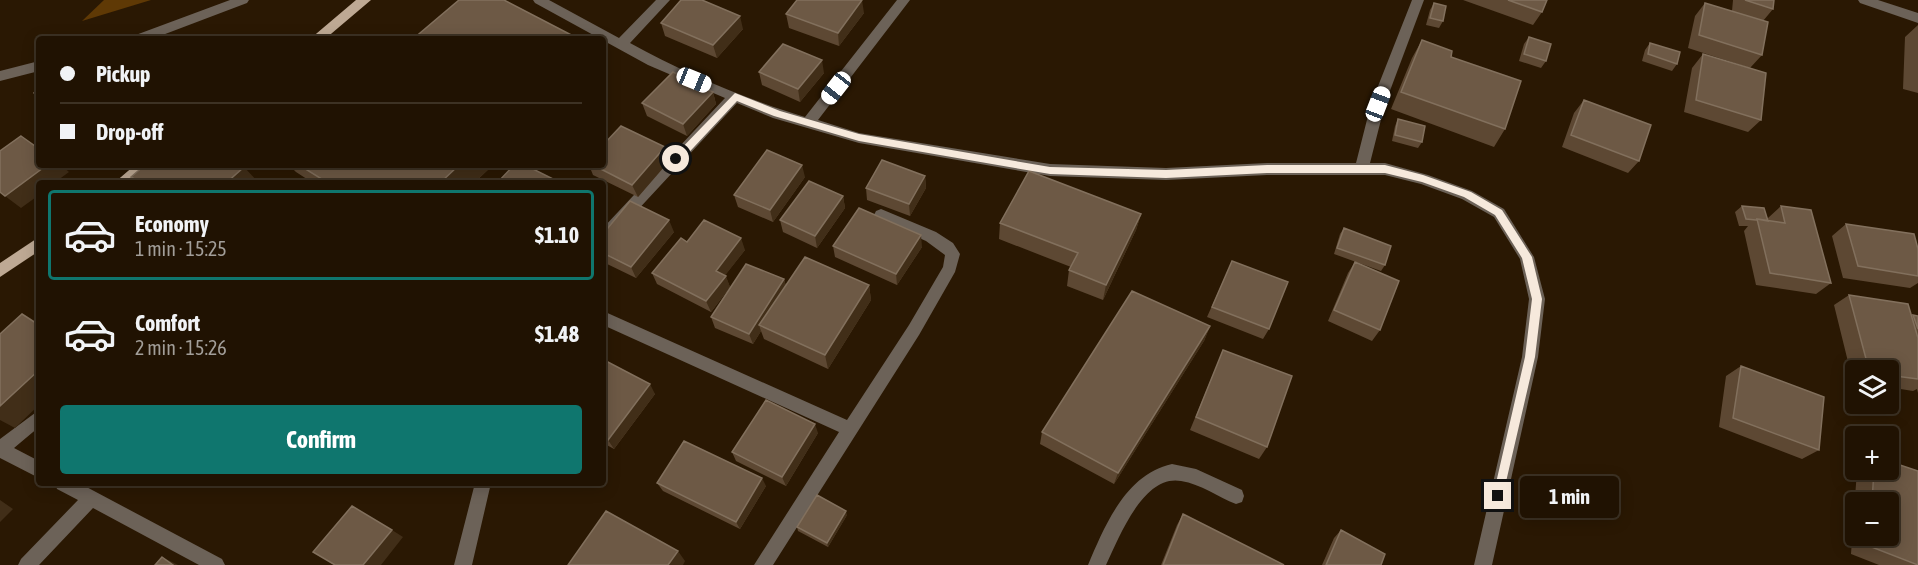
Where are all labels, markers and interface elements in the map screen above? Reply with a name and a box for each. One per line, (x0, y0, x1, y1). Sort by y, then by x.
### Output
text: Pickup (96, 61, 151, 87)
car (674, 65, 714, 95)
car (818, 68, 854, 108)
car (1363, 84, 1393, 124)
text: Drop-off (96, 119, 163, 145)
route start (662, 145, 689, 172)
icon: car (63, 208, 117, 262)
text: Economy (135, 211, 209, 237)
text: $1.10 (535, 222, 579, 248)
text: 1 min · 15:25 (135, 237, 227, 260)
icon: car (63, 307, 117, 361)
text: Comfort (135, 310, 200, 336)
text: $1.48 (535, 321, 579, 347)
text: 2 min · 15:26 (135, 336, 227, 359)
map controls (1845, 360, 1899, 546)
button: layers (1845, 360, 1899, 414)
button: Confirm (60, 405, 582, 474)
button: + (1845, 426, 1899, 480)
callout: 1 min (1519, 475, 1618, 517)
route end (1484, 482, 1511, 509)
text: 1 min (1549, 485, 1590, 508)
button: − (1845, 492, 1899, 546)

